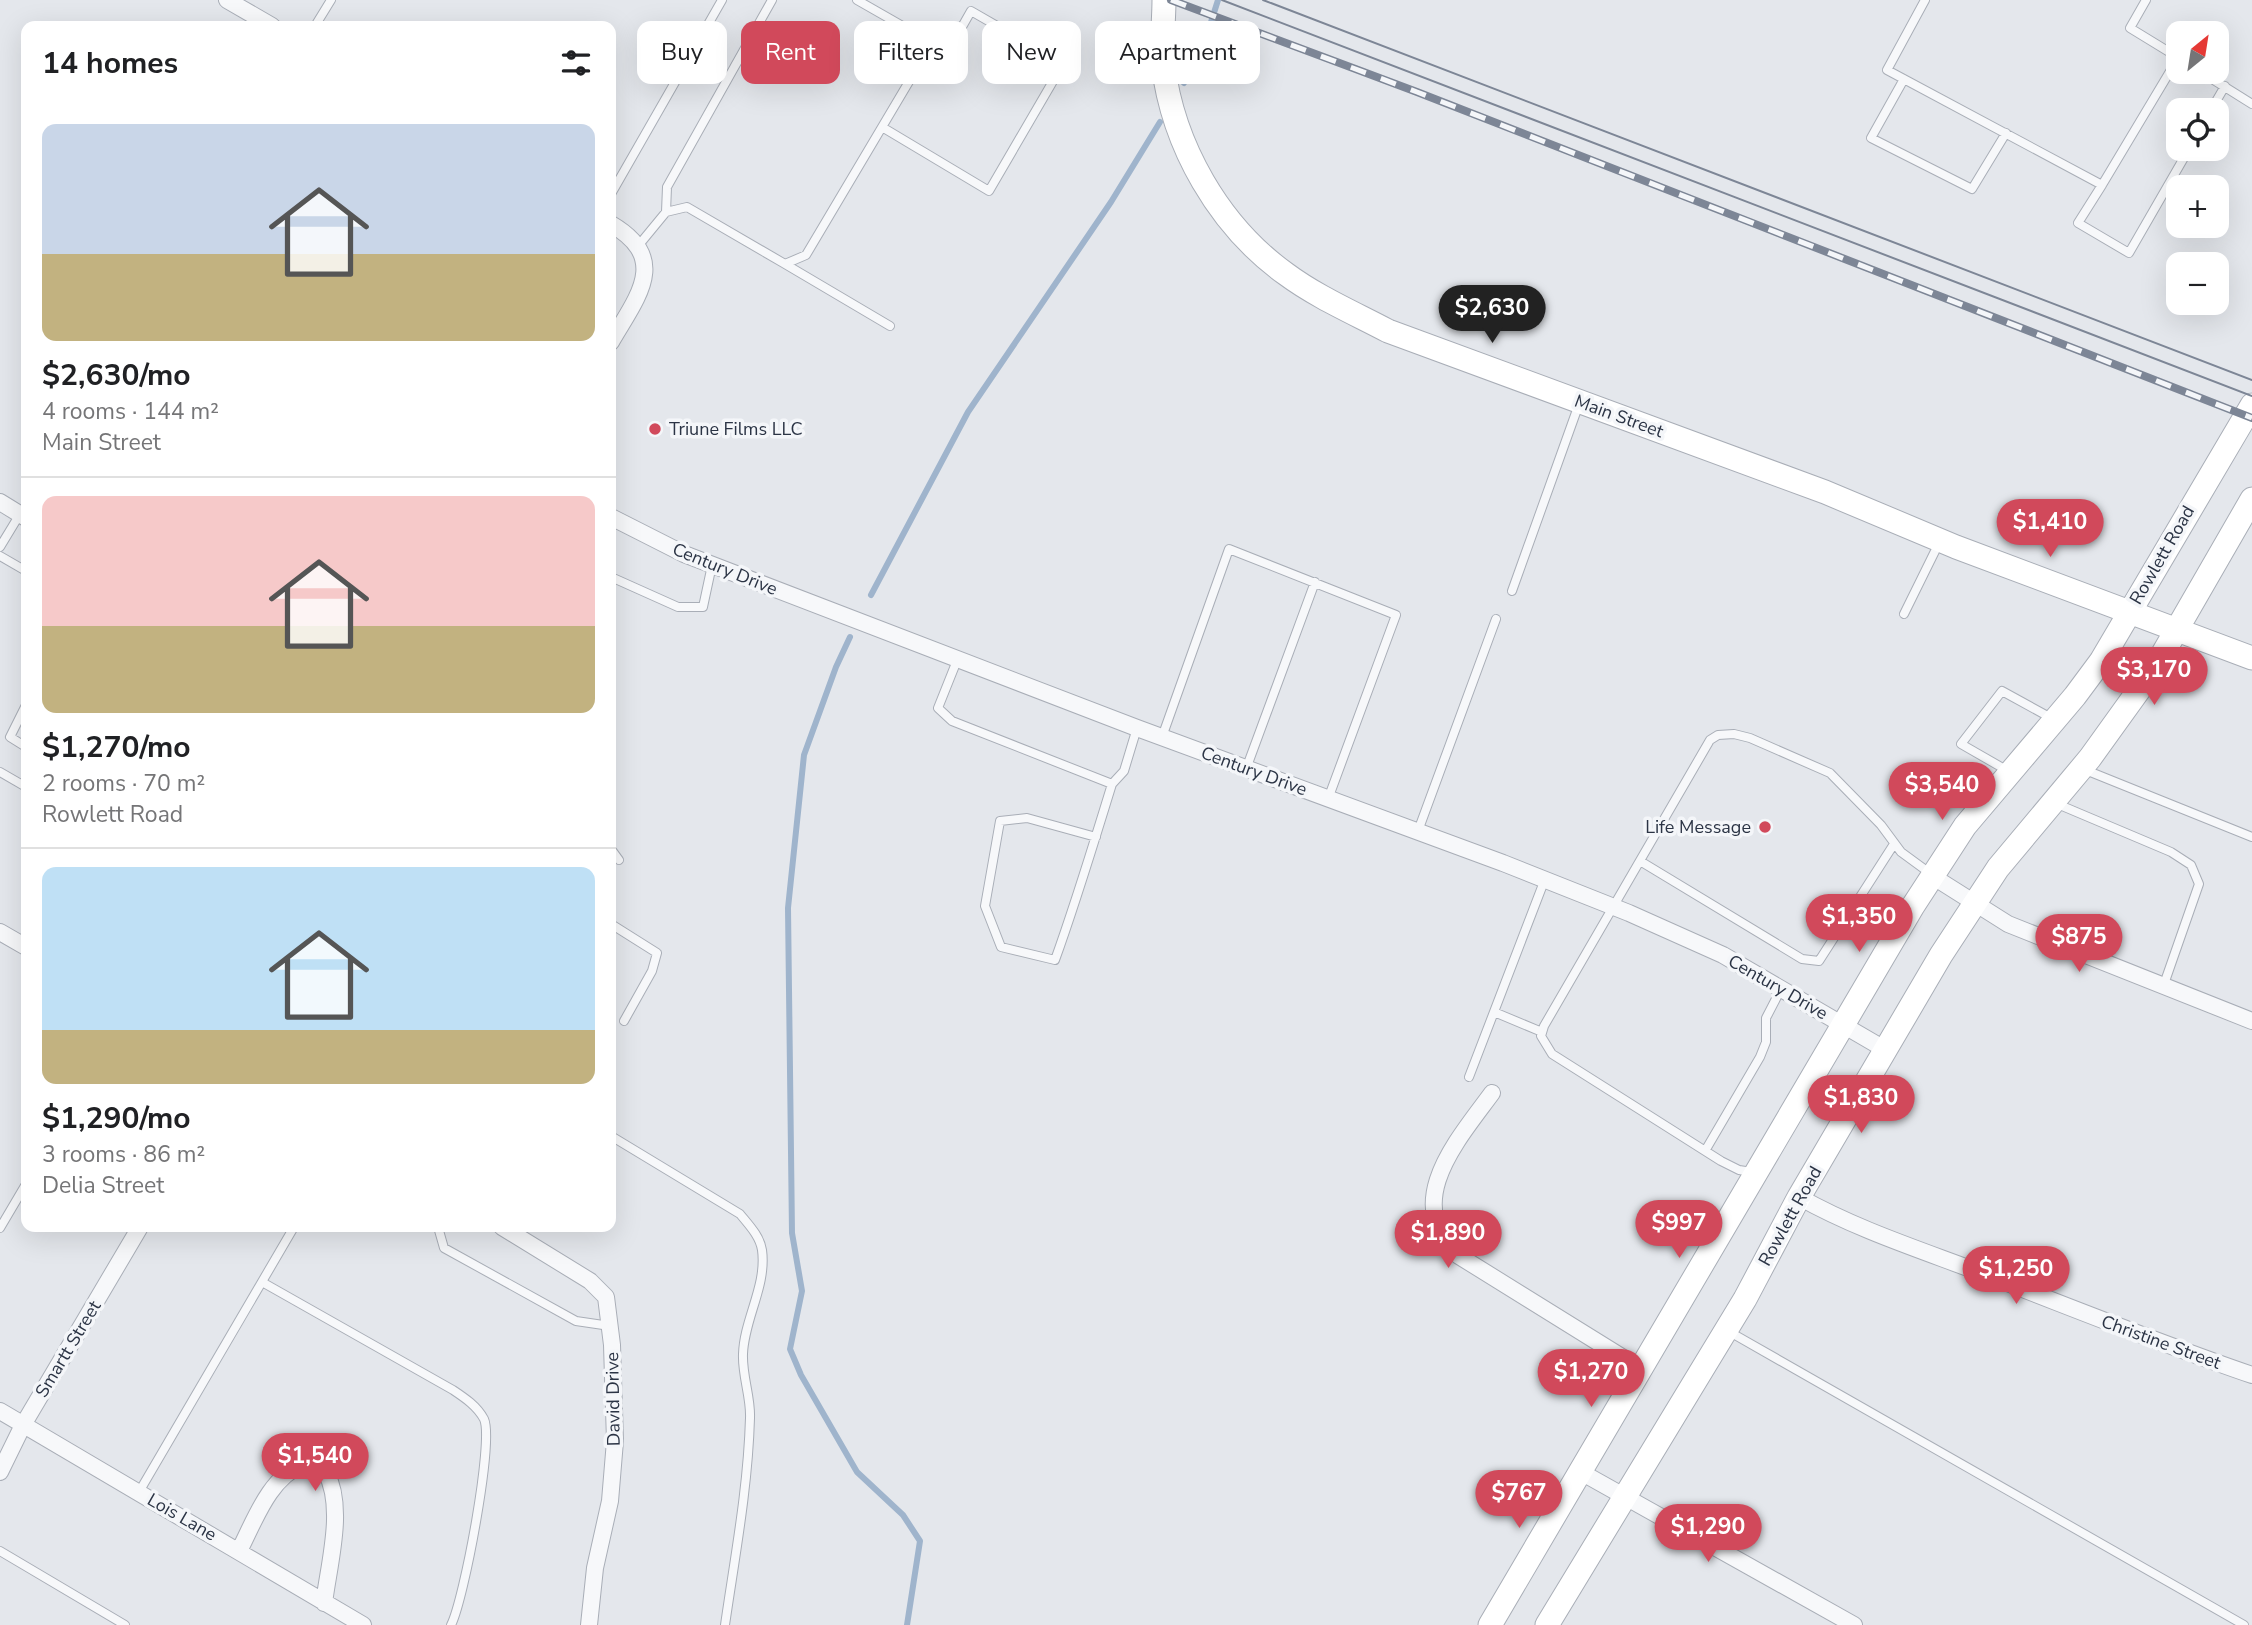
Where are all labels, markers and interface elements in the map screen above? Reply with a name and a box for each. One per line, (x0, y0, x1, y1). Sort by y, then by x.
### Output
chip: Buy (637, 21, 727, 84)
chip: Rent (741, 21, 840, 84)
chip: Filters (854, 21, 968, 84)
chip: New (982, 21, 1081, 84)
chip: Apartment (1095, 21, 1260, 84)
north arrow (2166, 21, 2230, 84)
map controls (2166, 21, 2229, 315)
text: 14 homes (42, 43, 178, 84)
icon: filters (557, 44, 595, 82)
button: locate (2166, 98, 2229, 161)
icon: home (256, 169, 382, 295)
button: + (2166, 175, 2229, 238)
button: − (2166, 252, 2229, 315)
pin: $2,630 (1435, 286, 1549, 345)
text: $2,630 (1455, 292, 1529, 323)
text: $2,630/mo (42, 355, 191, 396)
street label: Main Street (1571, 389, 1667, 443)
text: 4 rooms · 144 m² (42, 396, 219, 427)
place label: Triune Films LLC (669, 417, 803, 441)
marker: Triune Films LLC (647, 421, 663, 437)
text: Main Street (42, 427, 161, 458)
pin: $1,410 (1993, 500, 2107, 559)
street label: Rowlett Road (2124, 501, 2200, 609)
text: $1,410 (2013, 506, 2087, 537)
street label: Century Drive (669, 537, 781, 601)
icon: home (256, 541, 382, 667)
pin: $3,170 (2097, 648, 2211, 707)
text: $3,170 (2117, 654, 2191, 685)
text: $1,270/mo (42, 727, 191, 768)
street label: Century Drive (1198, 741, 1310, 801)
pin: $3,540 (1885, 762, 1999, 822)
text: 2 rooms · 70 m² (42, 768, 205, 799)
text: $3,540 (1905, 769, 1979, 800)
text: Rowlett Road (42, 799, 183, 830)
place label: Life Message (1645, 815, 1751, 839)
marker: Life Message (1757, 819, 1773, 835)
pin: $1,350 (1802, 894, 1916, 954)
text: $1,350 (1822, 901, 1896, 932)
icon: home (256, 912, 382, 1038)
pin: $875 (2038, 914, 2120, 974)
text: $875 (2051, 921, 2107, 952)
street label: Century Drive (1724, 949, 1832, 1025)
pin: $1,830 (1804, 1076, 1918, 1135)
text: $1,830 (1824, 1082, 1898, 1113)
text: $1,290/mo (42, 1098, 191, 1139)
text: 3 rooms · 86 m² (42, 1139, 205, 1170)
street label: Rowlett Road (1753, 1162, 1827, 1270)
text: Delia Street (42, 1170, 164, 1201)
pin: $997 (1638, 1200, 1720, 1260)
text: $997 (1651, 1207, 1707, 1238)
pin: $1,890 (1391, 1210, 1505, 1270)
text: $1,890 (1411, 1217, 1485, 1248)
pin: $1,250 (1959, 1246, 2073, 1306)
text: $1,250 (1979, 1253, 2053, 1284)
street label: Smartt Street (30, 1295, 107, 1402)
street label: Christine Street (2098, 1309, 2225, 1375)
pin: $1,270 (1534, 1350, 1648, 1409)
street label: David Drive (600, 1352, 626, 1446)
text: $1,270 (1554, 1356, 1628, 1387)
pin: $1,540 (258, 1434, 372, 1493)
text: $1,540 (278, 1440, 352, 1471)
pin: $767 (1478, 1470, 1560, 1530)
text: $767 (1491, 1477, 1547, 1508)
street label: Lois Lane (143, 1488, 221, 1546)
pin: $1,290 (1651, 1504, 1765, 1564)
text: $1,290 (1671, 1511, 1745, 1542)

